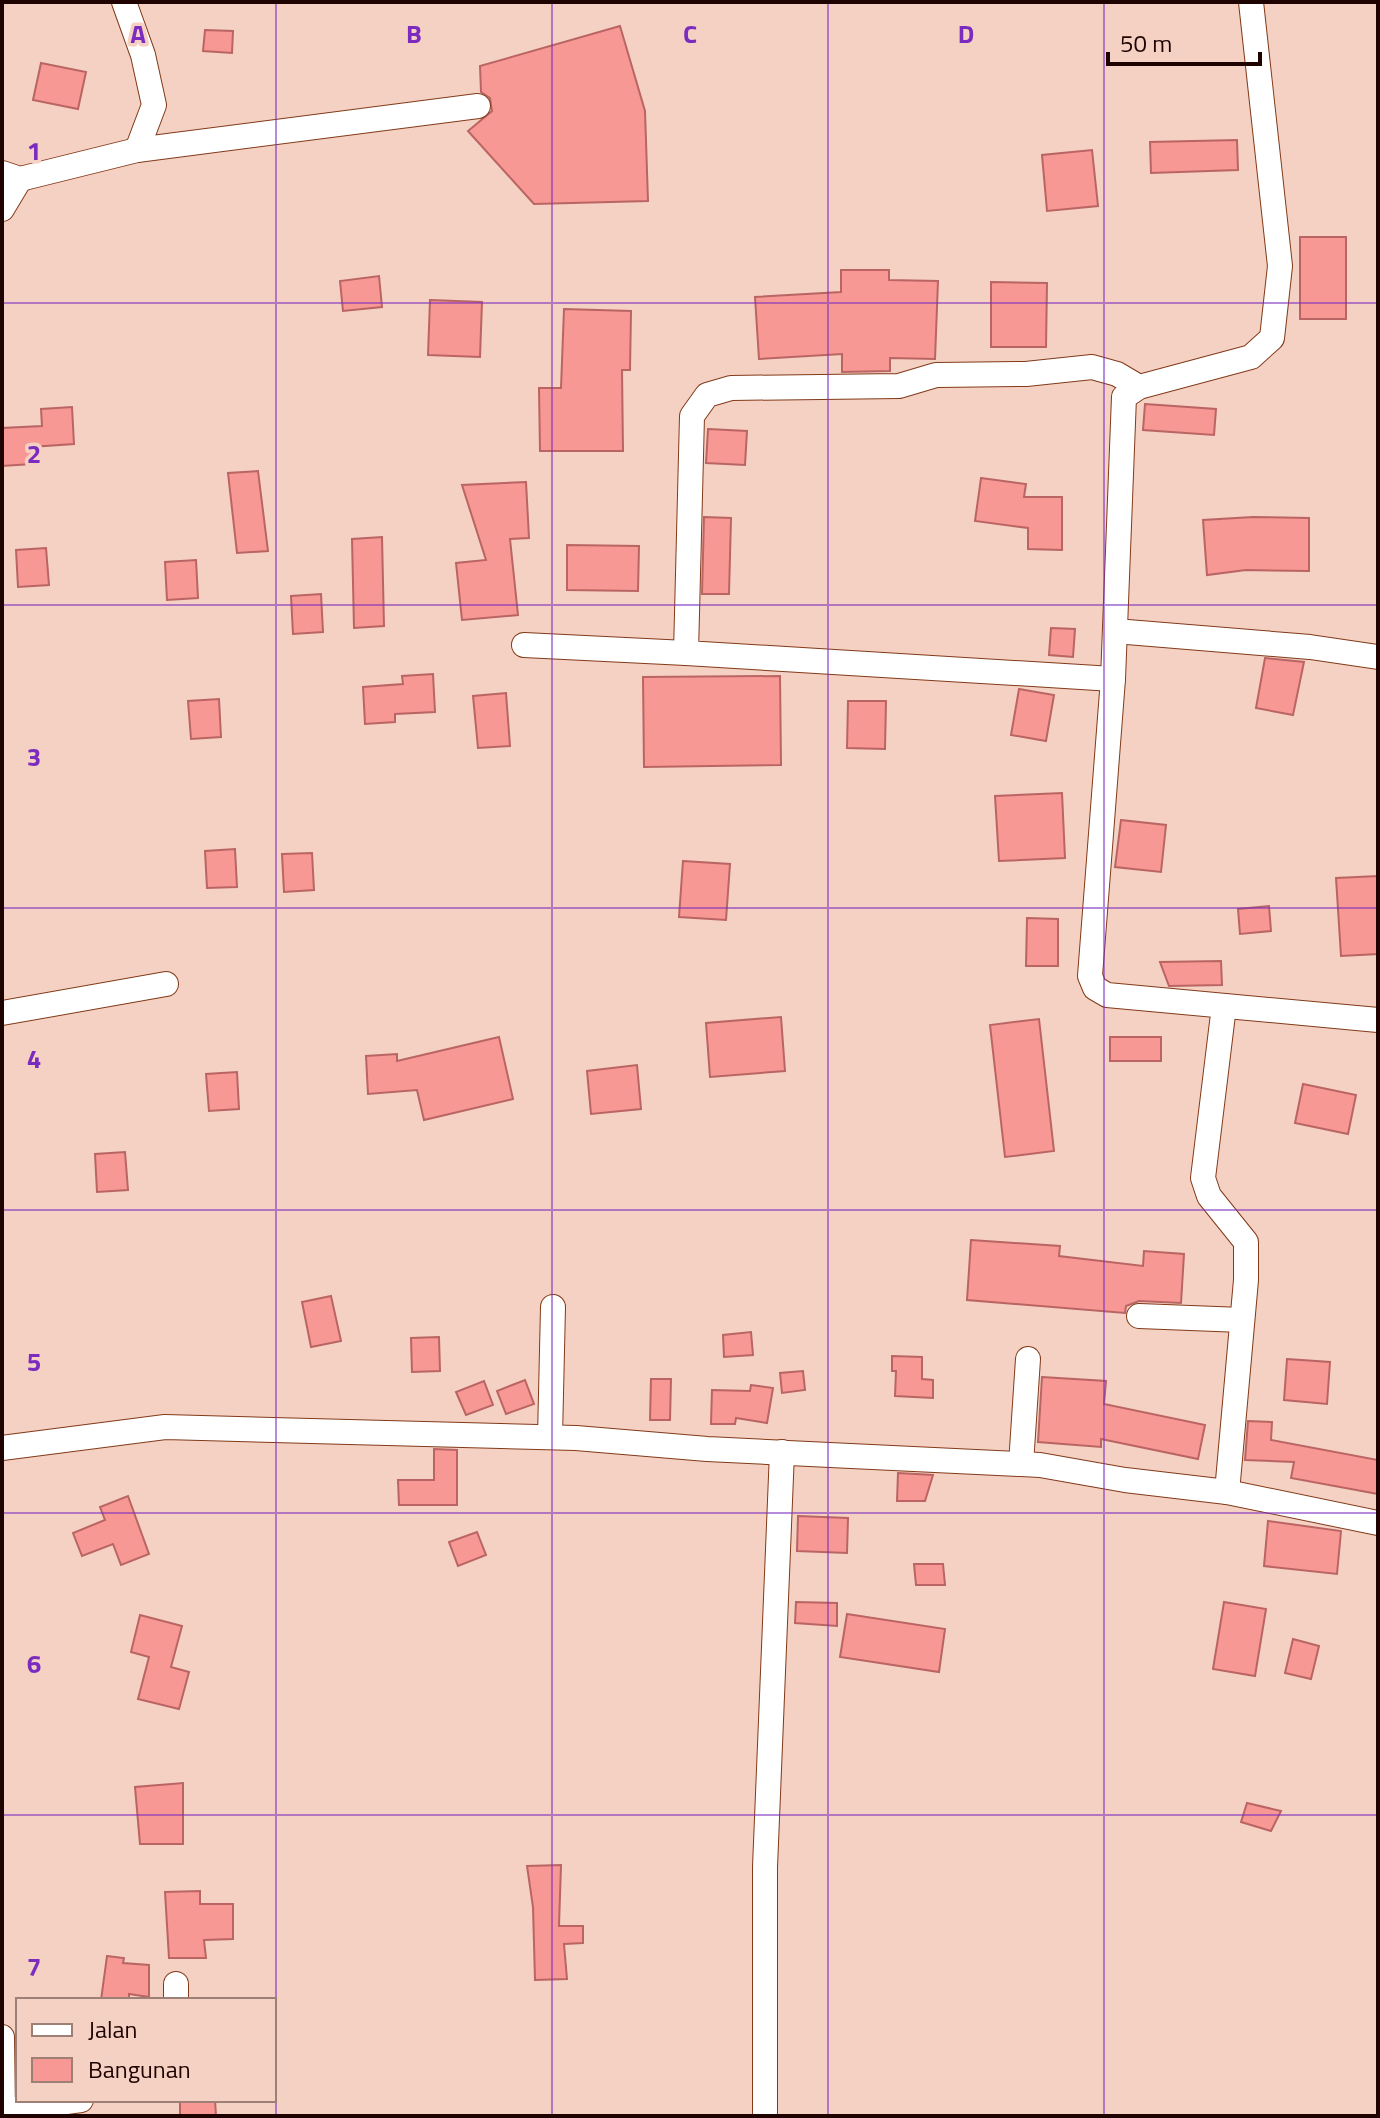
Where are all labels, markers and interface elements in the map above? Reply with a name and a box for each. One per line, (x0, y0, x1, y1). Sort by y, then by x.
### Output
text: A (130, 14, 146, 53)
text: B (406, 14, 422, 53)
text: C (683, 14, 697, 53)
text: D (958, 14, 974, 53)
scale bar (1108, 16, 1260, 66)
text: 50 m (1120, 25, 1172, 61)
text: 1 (27, 131, 41, 170)
text: 2 (27, 434, 41, 473)
text: 3 (27, 737, 41, 776)
text: 4 (27, 1039, 41, 1078)
text: 5 (27, 1342, 41, 1381)
text: 6 (27, 1644, 41, 1683)
text: 7 (27, 1947, 41, 1986)
legend (16, 1998, 276, 2102)
text: Jalan (88, 2011, 137, 2047)
text: Bangunan (88, 2051, 191, 2087)

